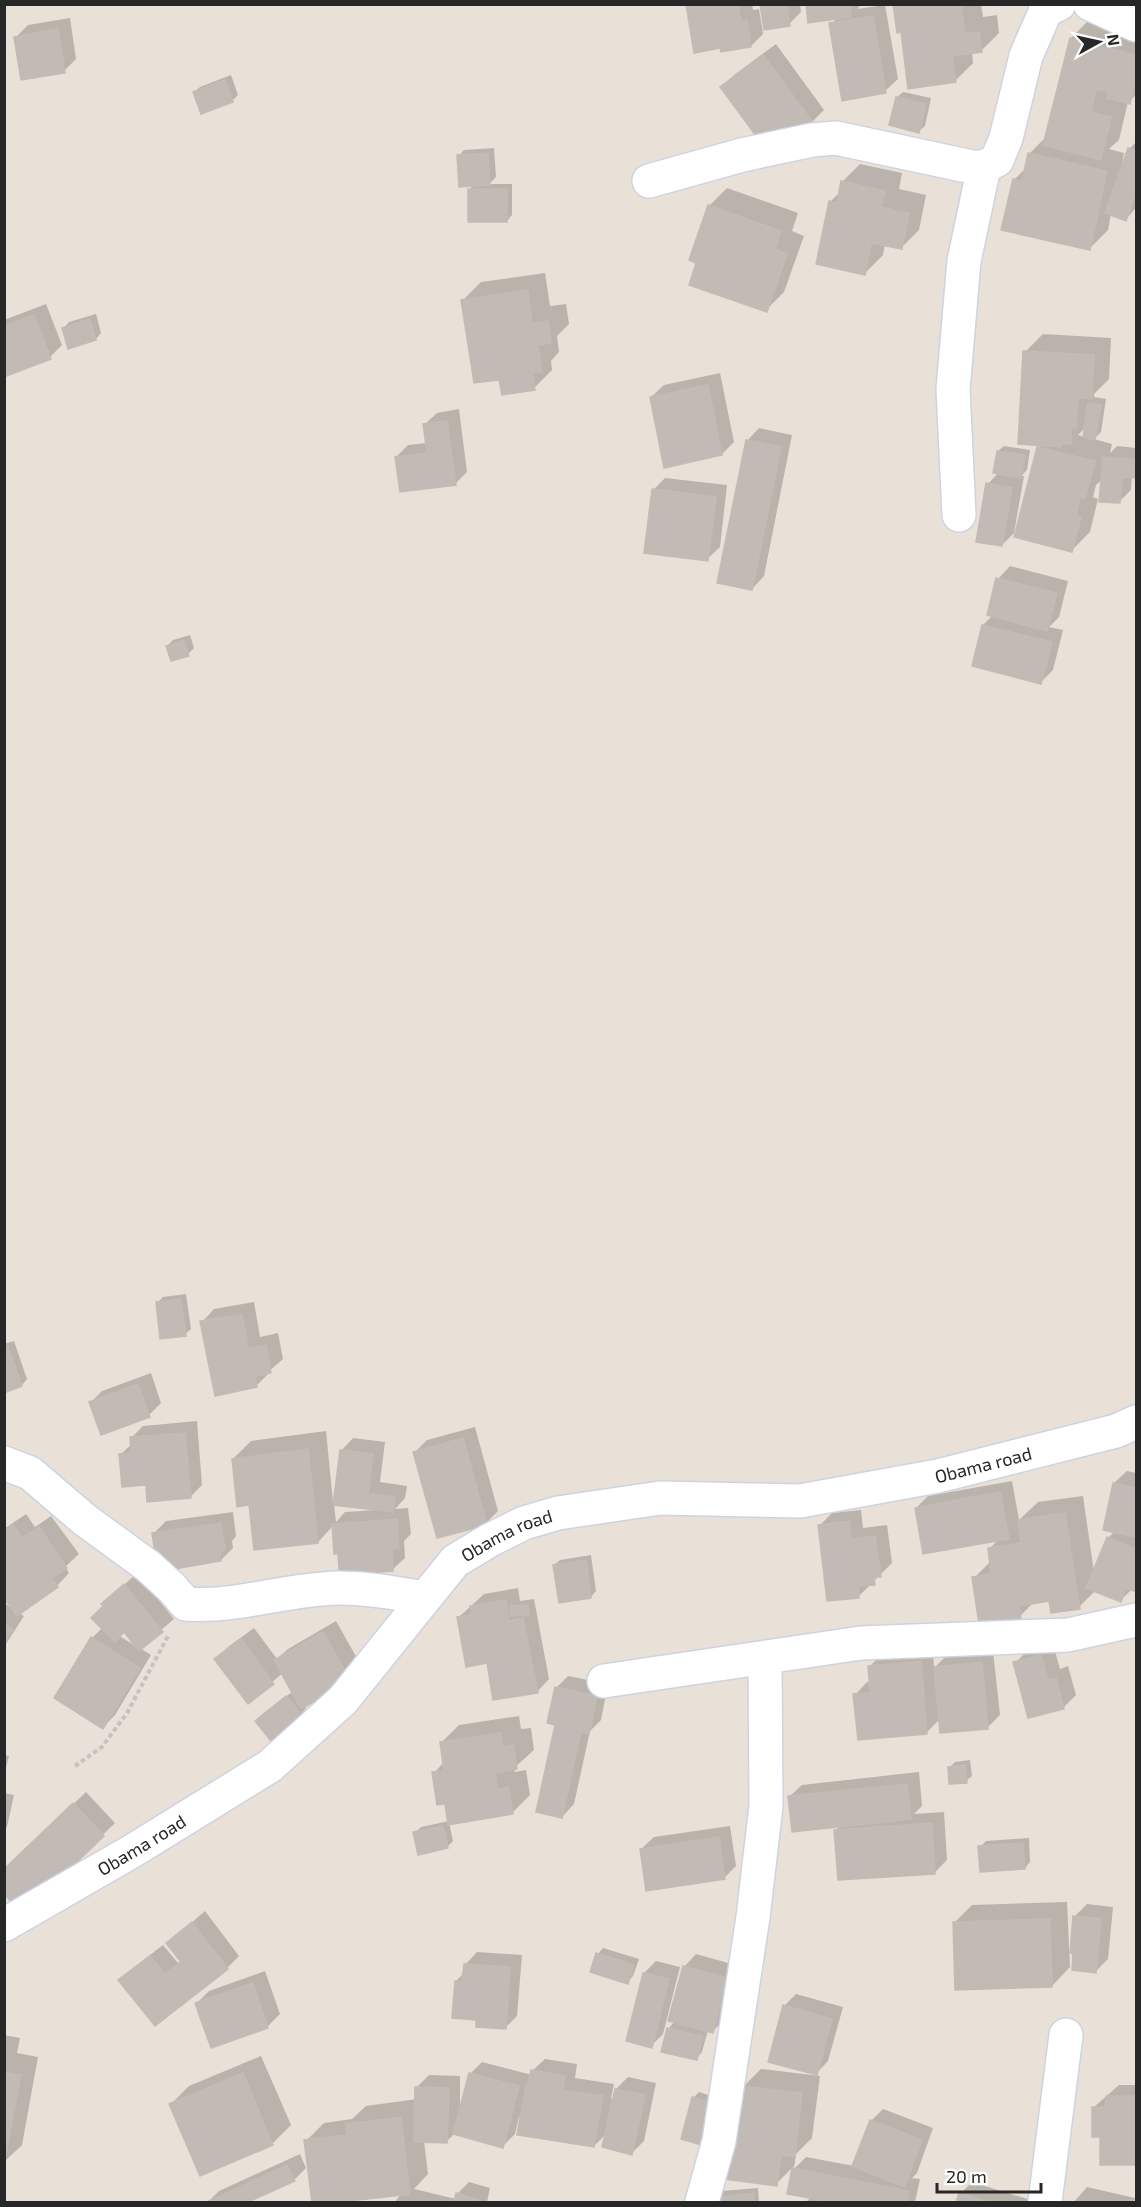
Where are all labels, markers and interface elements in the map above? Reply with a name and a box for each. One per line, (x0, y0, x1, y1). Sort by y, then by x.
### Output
north arrow (1069, 12, 1129, 72)
text: N (1104, 33, 1125, 47)
street label: Obama road (932, 1442, 1034, 1487)
street label: Obama road (457, 1504, 555, 1566)
street label: Obama road (93, 1810, 190, 1880)
scale bar (937, 2156, 1040, 2194)
text: 20 m (946, 2165, 987, 2187)

